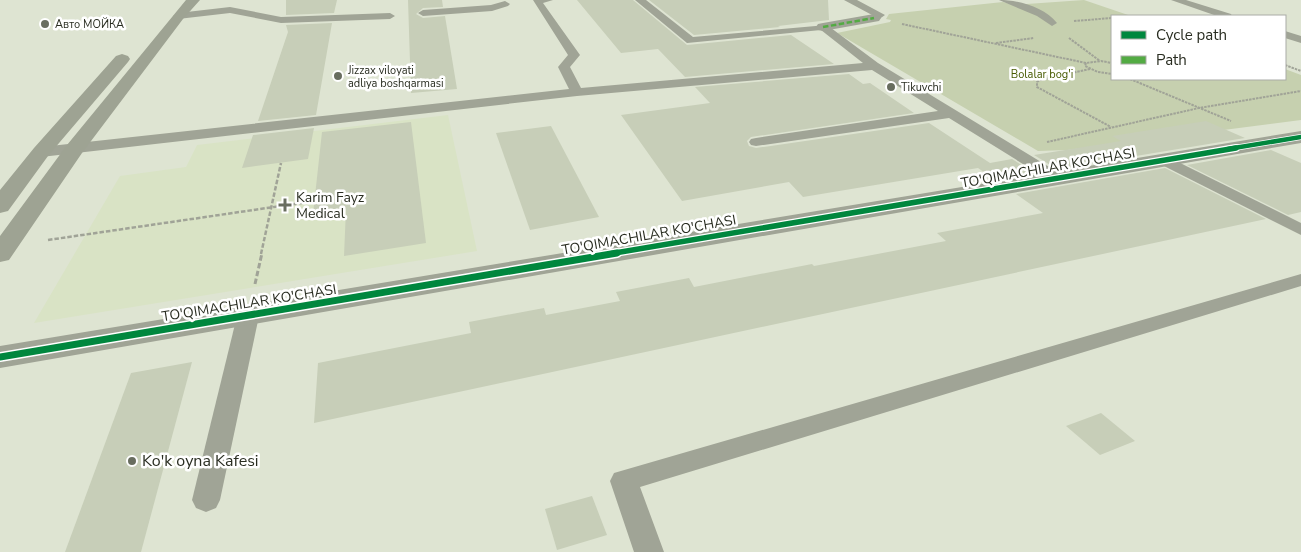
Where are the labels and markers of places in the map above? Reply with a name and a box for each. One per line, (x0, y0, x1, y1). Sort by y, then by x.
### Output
place label: Авто МОЙКА (55, 17, 124, 32)
marker: Авто МОЙКА (39, 18, 51, 30)
place label: Jizzax viloyati adliya boshqarmasi (347, 63, 444, 91)
marker: Jizzax viloyati adliya boshqarmasi (332, 70, 344, 82)
place label: Tikuvchi (901, 80, 941, 95)
marker: Tikuvchi (885, 81, 897, 93)
place label: Karim Fayz Medical (296, 188, 365, 223)
marker: Karim Fayz Medical (278, 198, 292, 212)
place label: Ko'k oyna Kafesi (142, 450, 259, 472)
marker: Ko'k oyna Kafesi (126, 455, 138, 467)

